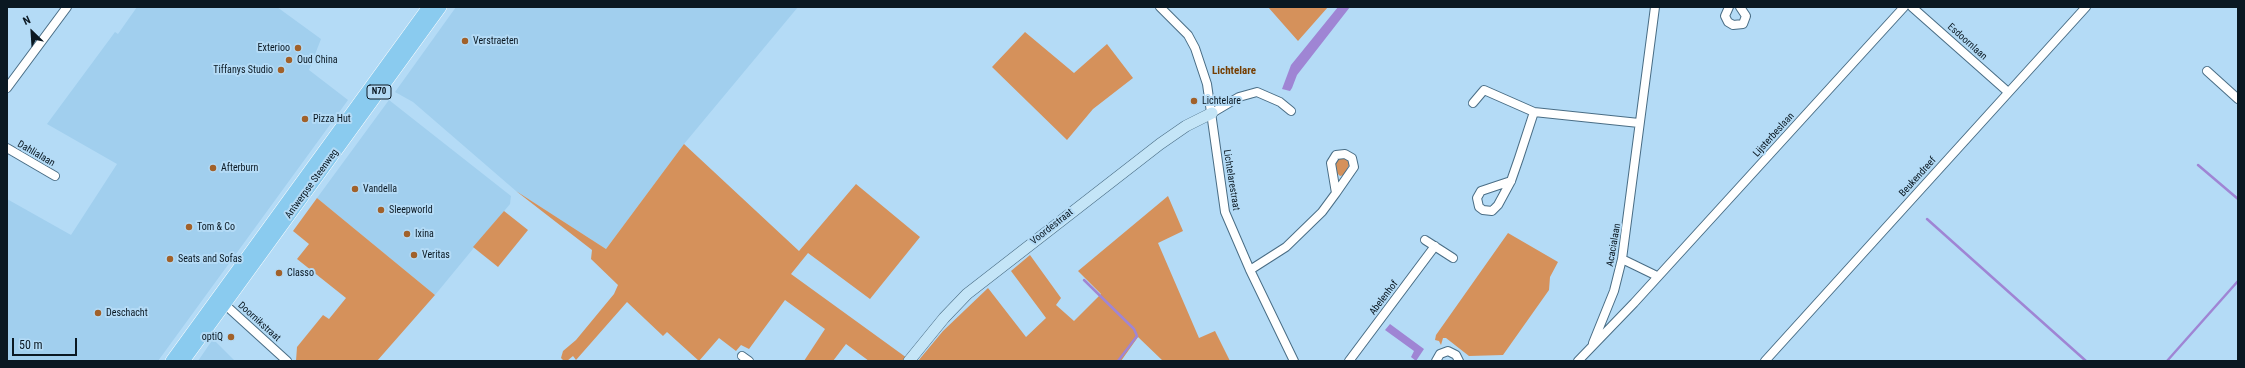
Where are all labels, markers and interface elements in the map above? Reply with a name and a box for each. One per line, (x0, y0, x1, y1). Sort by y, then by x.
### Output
north arrow (12, 12, 52, 52)
text: N (21, 13, 33, 28)
street label: Esdoornlaan (1945, 21, 1989, 63)
place label: Verstraeten (473, 35, 518, 47)
marker: Verstraeten (460, 36, 470, 46)
place label: Exterioo (258, 42, 290, 54)
marker: Exterioo (293, 43, 303, 53)
place label: Oud China (297, 54, 338, 66)
marker: Oud China (284, 55, 294, 65)
place label: Tiffanys Studio (213, 64, 273, 76)
district label: Lichtelare (1212, 64, 1256, 78)
marker: Tiffanys Studio (276, 65, 286, 75)
road number: N70 (367, 85, 391, 99)
place label: Lichtelare (1202, 95, 1241, 107)
marker: Lichtelare (1189, 96, 1199, 106)
street label: Lijsterbeslaan (1751, 110, 1797, 160)
place label: Pizza Hut (313, 113, 351, 125)
marker: Pizza Hut (300, 114, 310, 124)
street label: Dahlialaan (15, 138, 57, 170)
street label: Antwerpse Steenweg (283, 147, 341, 221)
street label: Lichtelarestraat (1220, 149, 1242, 211)
street label: Beukendreef (1897, 155, 1939, 199)
place label: Afterburn (221, 162, 258, 174)
marker: Afterburn (208, 163, 218, 173)
place label: Vandella (363, 183, 397, 195)
marker: Vandella (350, 184, 360, 194)
place label: Sleepworld (389, 204, 433, 216)
marker: Sleepworld (376, 205, 386, 215)
street label: Voordestraat (1028, 207, 1076, 247)
place label: Tom & Co (197, 221, 235, 233)
marker: Tom & Co (184, 222, 194, 232)
street label: Acacialaan (1604, 222, 1624, 268)
place label: Ixina (415, 228, 434, 240)
marker: Ixina (402, 229, 412, 239)
place label: Veritas (422, 249, 450, 261)
marker: Veritas (409, 250, 419, 260)
place label: Seats and Sofas (178, 253, 242, 265)
marker: Seats and Sofas (165, 254, 175, 264)
place label: Classo (287, 267, 314, 279)
marker: Classo (274, 268, 284, 278)
street label: Abelenhof (1367, 278, 1401, 318)
street label: Doornikstraat (235, 300, 283, 344)
place label: Deschacht (106, 307, 148, 319)
marker: Deschacht (93, 308, 103, 318)
scale bar (14, 330, 79, 356)
place label: optiQ (202, 331, 223, 343)
marker: optiQ (226, 332, 236, 342)
text: 50 m (19, 338, 43, 352)

